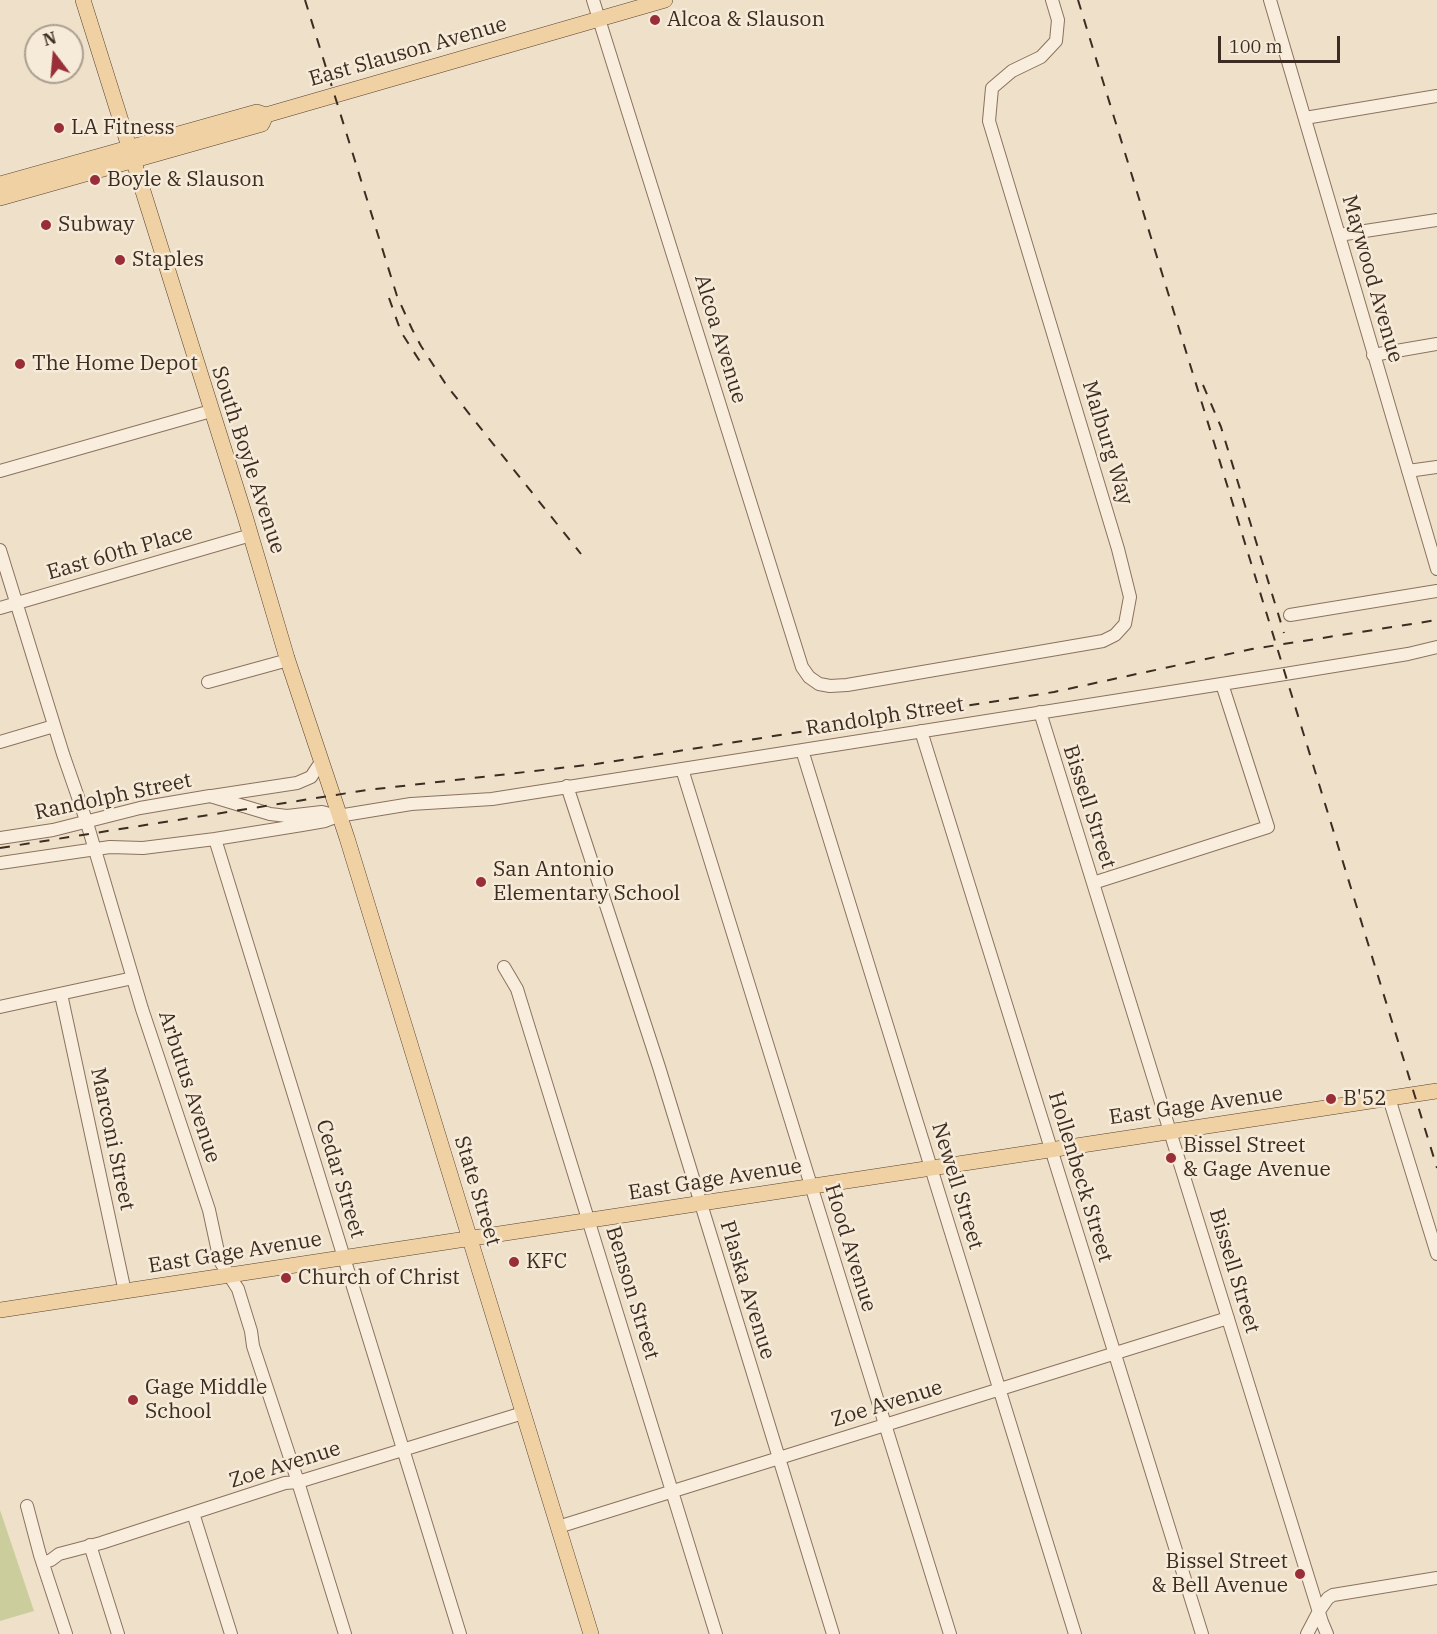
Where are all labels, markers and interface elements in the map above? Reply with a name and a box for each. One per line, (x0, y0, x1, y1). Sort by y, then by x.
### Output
place label: Alcoa & Slauson (667, 7, 825, 33)
street label: East Slauson Avenue (306, 12, 510, 92)
marker: Alcoa & Slauson (648, 13, 662, 27)
north arrow (24, 24, 84, 84)
scale bar (1221, 24, 1342, 62)
text: N (41, 27, 58, 50)
text: 100 m (1229, 35, 1283, 58)
place label: LA Fitness (71, 115, 175, 141)
marker: LA Fitness (52, 121, 66, 135)
place label: Boyle & Slauson (107, 167, 265, 193)
marker: Boyle & Slauson (88, 173, 102, 187)
street label: Maywood Avenue (1336, 192, 1408, 366)
place label: Subway (58, 212, 134, 238)
marker: Subway (39, 218, 53, 232)
place label: Staples (132, 247, 204, 273)
marker: Staples (113, 253, 127, 267)
street label: Alcoa Avenue (688, 272, 752, 406)
place label: The Home Depot (32, 351, 198, 377)
marker: The Home Depot (13, 357, 27, 371)
street label: South Boyle Avenue (206, 363, 290, 557)
street label: Malburg Way (1076, 378, 1138, 508)
street label: East 60th Place (44, 520, 196, 586)
street label: Randolph Street (804, 692, 966, 742)
street label: Bissell Street (1057, 742, 1121, 872)
street label: Randolph Street (32, 768, 194, 826)
place label: San Antonio Elementary School (493, 857, 680, 907)
marker: San Antonio Elementary School (474, 875, 488, 889)
street label: Arbutus Avenue (153, 1008, 225, 1166)
street label: Marconi Street (85, 1065, 139, 1213)
street label: East Gage Avenue (1107, 1081, 1285, 1131)
place label: B'52 (1343, 1086, 1387, 1112)
street label: Hollenbeck Street (1042, 1089, 1118, 1265)
marker: B'52 (1324, 1092, 1338, 1106)
street label: Cedar Street (310, 1117, 370, 1241)
street label: Newell Street (926, 1119, 988, 1253)
street label: State Street (448, 1133, 506, 1249)
place label: Bissel Street & Gage Avenue (1183, 1133, 1331, 1183)
marker: Bissel Street & Gage Avenue (1164, 1151, 1178, 1165)
street label: East Gage Avenue (626, 1154, 804, 1206)
street label: Hood Avenue (819, 1181, 881, 1315)
street label: Bissell Street (1203, 1206, 1265, 1336)
street label: Plaska Avenue (714, 1218, 780, 1362)
street label: Benson Street (600, 1223, 664, 1363)
street label: East Gage Avenue (146, 1227, 324, 1279)
place label: KFC (526, 1249, 567, 1275)
marker: KFC (507, 1255, 521, 1269)
place label: Church of Christ (298, 1265, 460, 1291)
marker: Church of Christ (279, 1271, 293, 1285)
place label: Gage Middle School (145, 1375, 267, 1425)
street label: Zoe Avenue (828, 1375, 946, 1433)
marker: Gage Middle School (126, 1393, 140, 1407)
street label: Zoe Avenue (226, 1436, 344, 1494)
place label: Bissel Street & Bell Avenue (1152, 1549, 1288, 1599)
marker: Bissel Street & Bell Avenue (1293, 1567, 1307, 1581)

